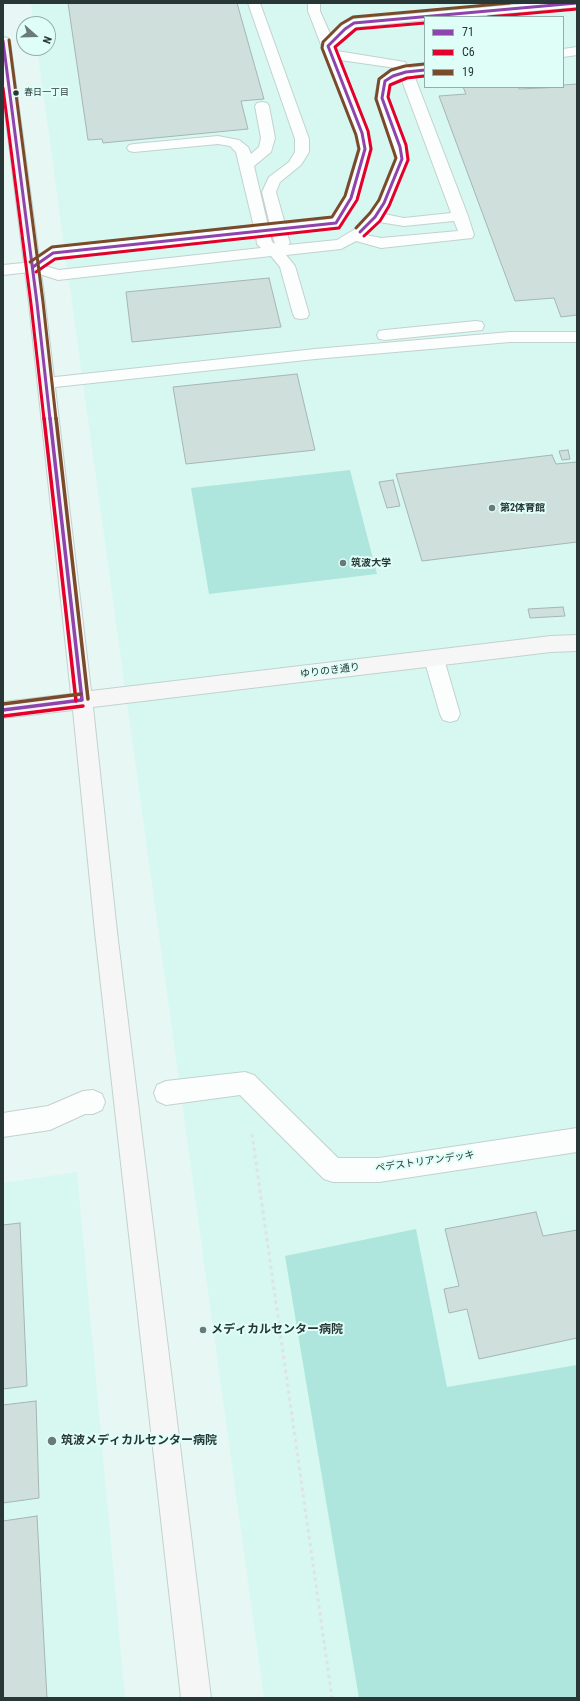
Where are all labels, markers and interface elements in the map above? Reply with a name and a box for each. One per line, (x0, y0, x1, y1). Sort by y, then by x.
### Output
north arrow (16, 16, 56, 56)
legend (424, 16, 564, 88)
text: 71 (462, 25, 474, 39)
text: N (40, 35, 54, 45)
text: C6 (462, 45, 475, 59)
text: 19 (462, 65, 474, 79)
marker: 春日一丁目 (11, 88, 21, 98)
place label: 春日一丁目 (24, 88, 69, 98)
place label: 第2体育館 (500, 502, 545, 514)
marker: 第2体育館 (487, 503, 497, 513)
place label: 筑波大学 (351, 557, 391, 569)
marker: 筑波大学 (338, 558, 348, 568)
street label: ゆりのき通り (299, 661, 361, 681)
street label: ペデストリアンデッキ (375, 1149, 475, 1175)
place label: メディカルセンター病院 (211, 1323, 343, 1337)
marker: メディカルセンター病院 (198, 1325, 208, 1335)
place label: 筑波メディカルセンター病院 (61, 1434, 217, 1448)
marker: 筑波メディカルセンター病院 (46, 1435, 58, 1447)

